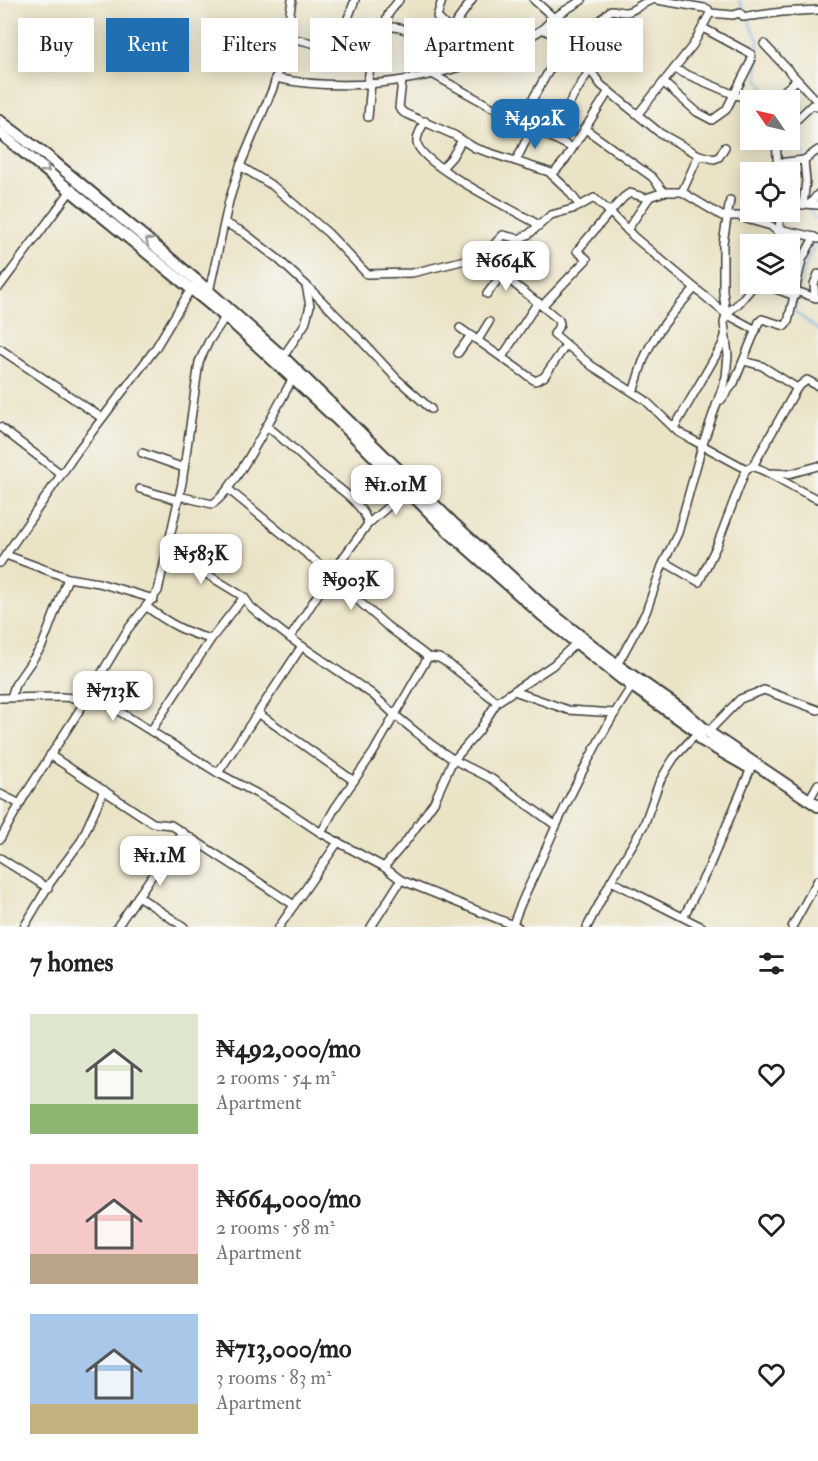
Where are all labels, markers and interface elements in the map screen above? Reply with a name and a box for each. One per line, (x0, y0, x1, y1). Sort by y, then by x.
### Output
chip: Buy (18, 18, 94, 72)
chip: Rent (106, 18, 189, 72)
chip: Filters (201, 18, 298, 72)
chip: New (310, 18, 392, 72)
chip: Apartment (404, 18, 535, 72)
chip: House (547, 18, 643, 72)
north arrow (740, 90, 800, 150)
map controls (740, 90, 800, 294)
pin: ₦492K (493, 99, 577, 150)
text: ₦492K (505, 106, 565, 131)
one-way arrow (39, 162, 50, 173)
button: locate (740, 162, 800, 222)
button: layers (740, 234, 800, 294)
one-way arrow (145, 238, 156, 249)
pin: ₦664K (464, 241, 548, 292)
text: ₦664K (476, 248, 536, 273)
pin: ₦1.01M (347, 465, 445, 516)
text: ₦1.01M (365, 472, 427, 497)
pin: ₦583K (159, 534, 243, 585)
text: ₦583K (174, 541, 228, 566)
pin: ₦903K (309, 560, 393, 611)
text: ₦903K (323, 567, 379, 592)
pin: ₦713K (71, 671, 155, 722)
text: ₦713K (87, 678, 139, 703)
pin: ₦1.1M (118, 836, 202, 887)
text: ₦1.1M (134, 843, 186, 868)
text: 7 homes (30, 947, 113, 979)
icon: filters (755, 947, 788, 980)
text: ₦492,000/mo (216, 1033, 361, 1065)
icon: home (78, 1038, 150, 1110)
icon: heart (755, 1058, 788, 1091)
text: 2 rooms · 54 m² (216, 1065, 336, 1090)
text: Apartment (216, 1090, 301, 1115)
text: ₦664,000/mo (216, 1183, 361, 1215)
icon: home (78, 1188, 150, 1260)
icon: heart (755, 1208, 788, 1241)
text: 2 rooms · 58 m² (216, 1215, 335, 1240)
text: Apartment (216, 1240, 301, 1265)
text: ₦713,000/mo (216, 1333, 351, 1365)
icon: home (78, 1338, 150, 1410)
icon: heart (755, 1358, 788, 1391)
text: 3 rooms · 83 m² (216, 1365, 332, 1390)
text: Apartment (216, 1390, 301, 1415)

